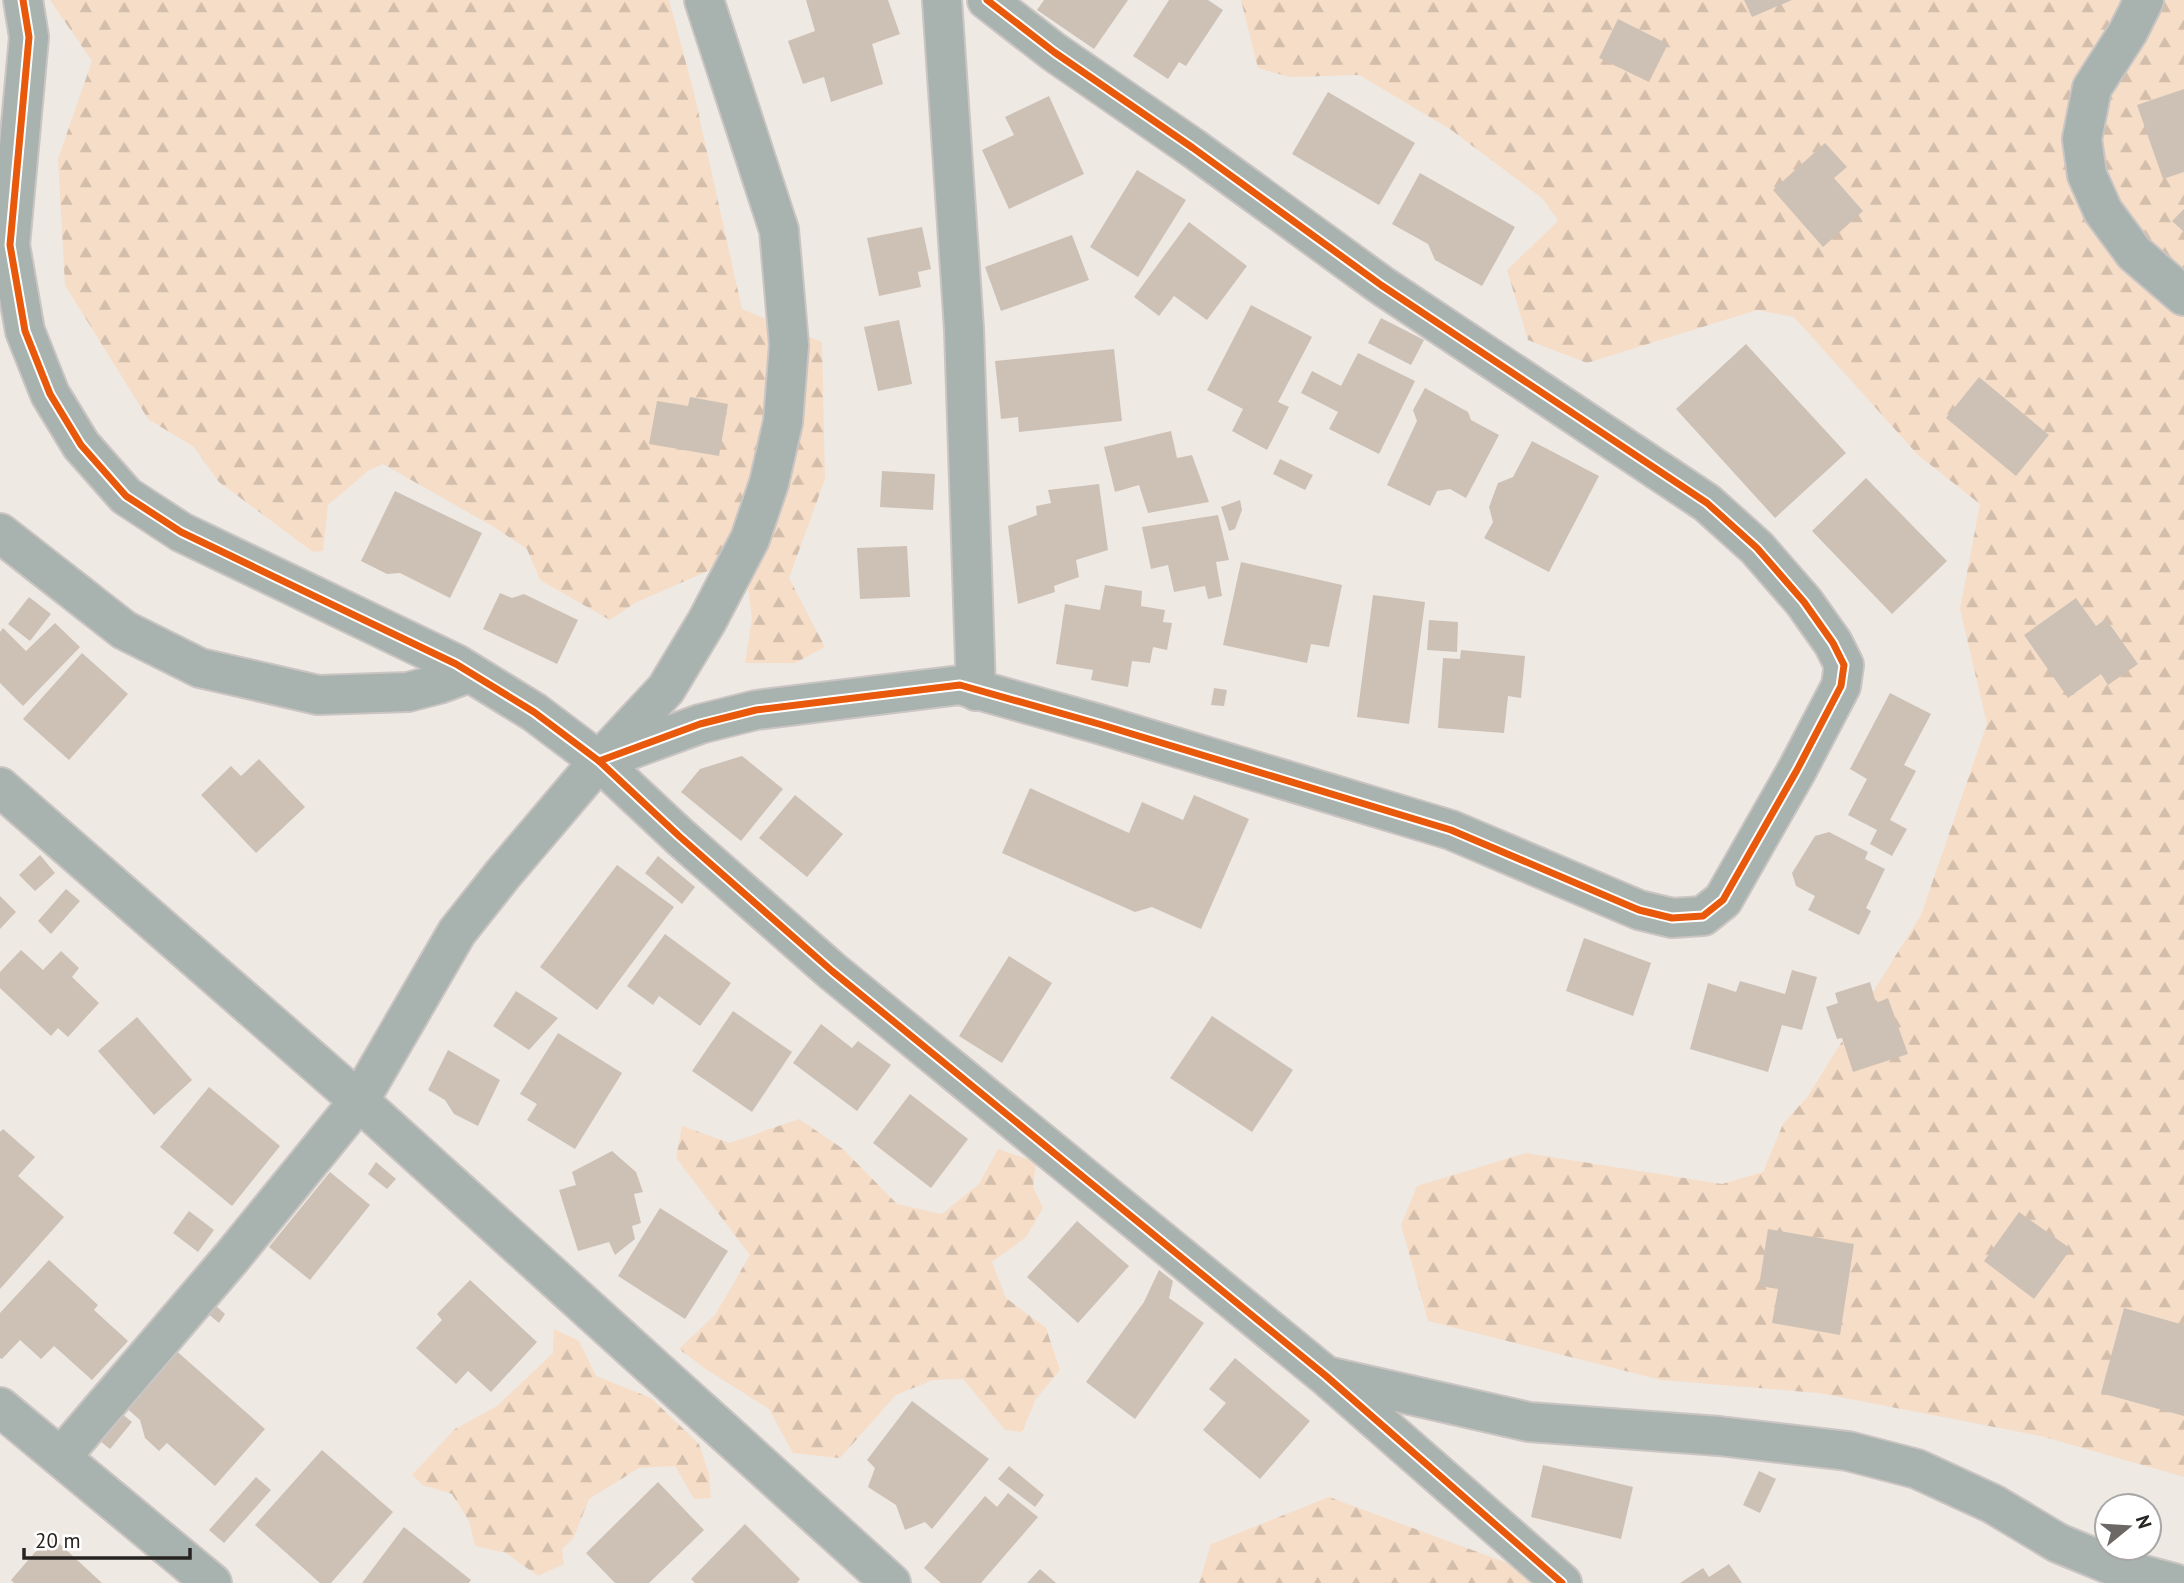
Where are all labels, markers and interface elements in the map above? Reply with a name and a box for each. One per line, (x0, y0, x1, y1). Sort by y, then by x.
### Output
north arrow (2093, 1492, 2163, 1562)
text: N (2131, 1512, 2158, 1531)
scale bar (24, 1516, 191, 1560)
text: 20 m (35, 1527, 81, 1554)

